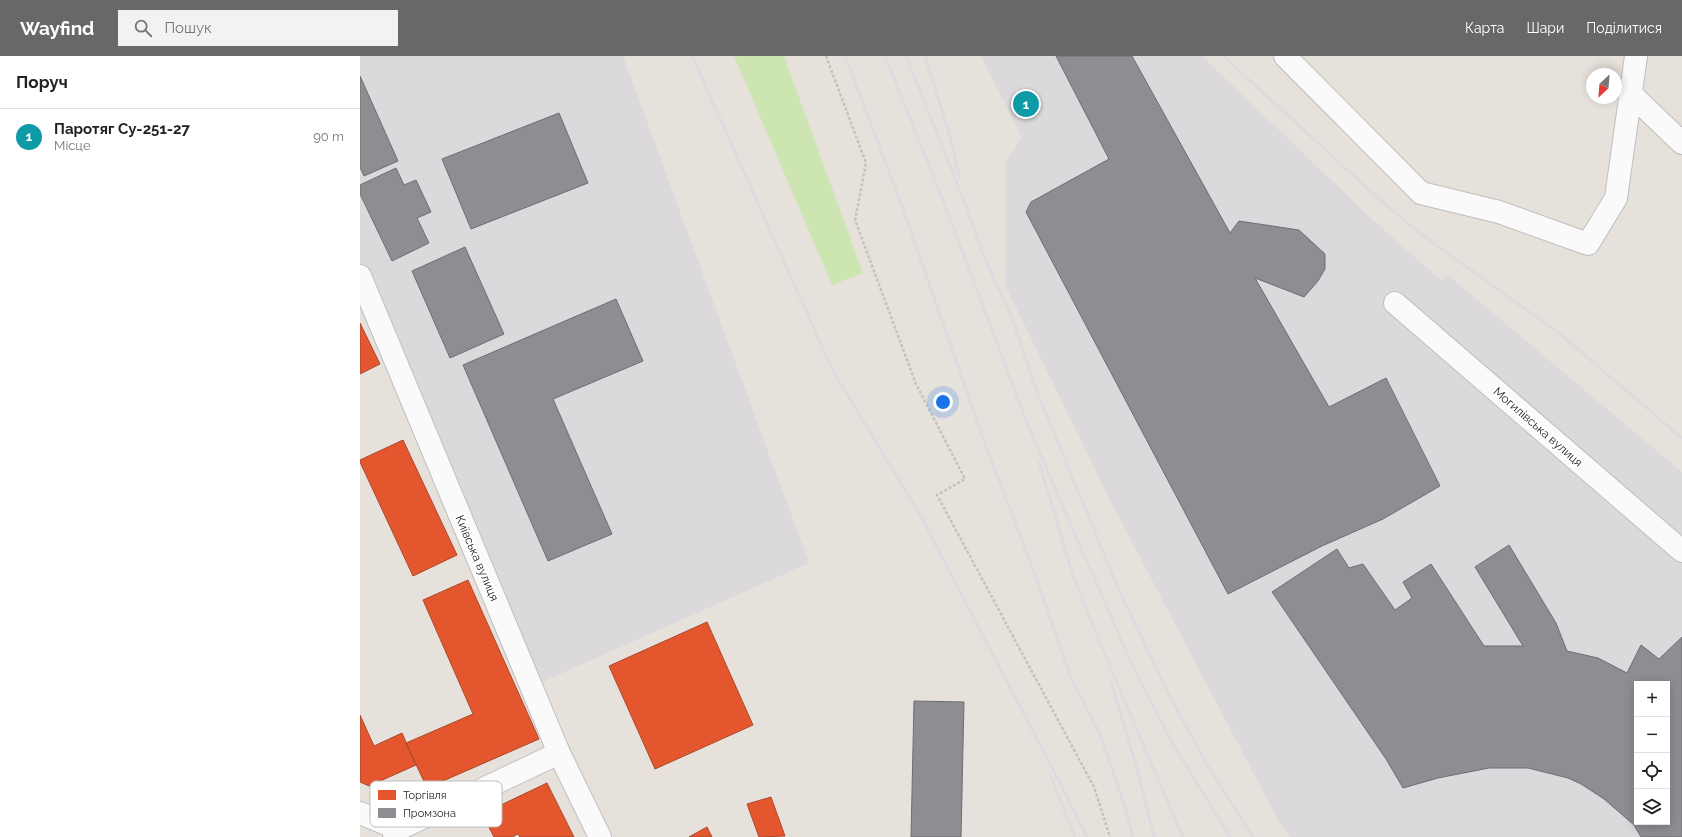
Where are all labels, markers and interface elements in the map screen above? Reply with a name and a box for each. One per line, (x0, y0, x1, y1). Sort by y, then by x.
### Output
search box (118, 10, 398, 46)
text: Wayfind (20, 17, 94, 39)
icon: search (132, 17, 154, 39)
text: Пошук (164, 19, 212, 37)
text: Карта (1465, 20, 1504, 36)
text: Шари (1526, 20, 1564, 36)
text: Поділитися (1586, 20, 1662, 36)
north arrow (1586, 68, 1622, 104)
text: Поруч (16, 72, 68, 92)
pin: 1 (1013, 89, 1039, 119)
text: Паротяг Су-251-27 (54, 120, 190, 138)
text: 1 (26, 129, 32, 144)
text: 90 m (313, 129, 344, 144)
text: Місце (54, 138, 91, 153)
street label: Могилівська вулиця (1490, 384, 1586, 470)
your location (933, 392, 953, 412)
street label: Київська вулиця (453, 513, 501, 603)
map controls (1634, 681, 1670, 825)
button: + (1634, 681, 1670, 717)
button: − (1634, 717, 1670, 753)
button: locate (1634, 753, 1670, 789)
legend (370, 781, 502, 827)
text: Торгівля (403, 789, 447, 802)
button: layers (1634, 789, 1670, 825)
text: Промзона (403, 807, 456, 820)

